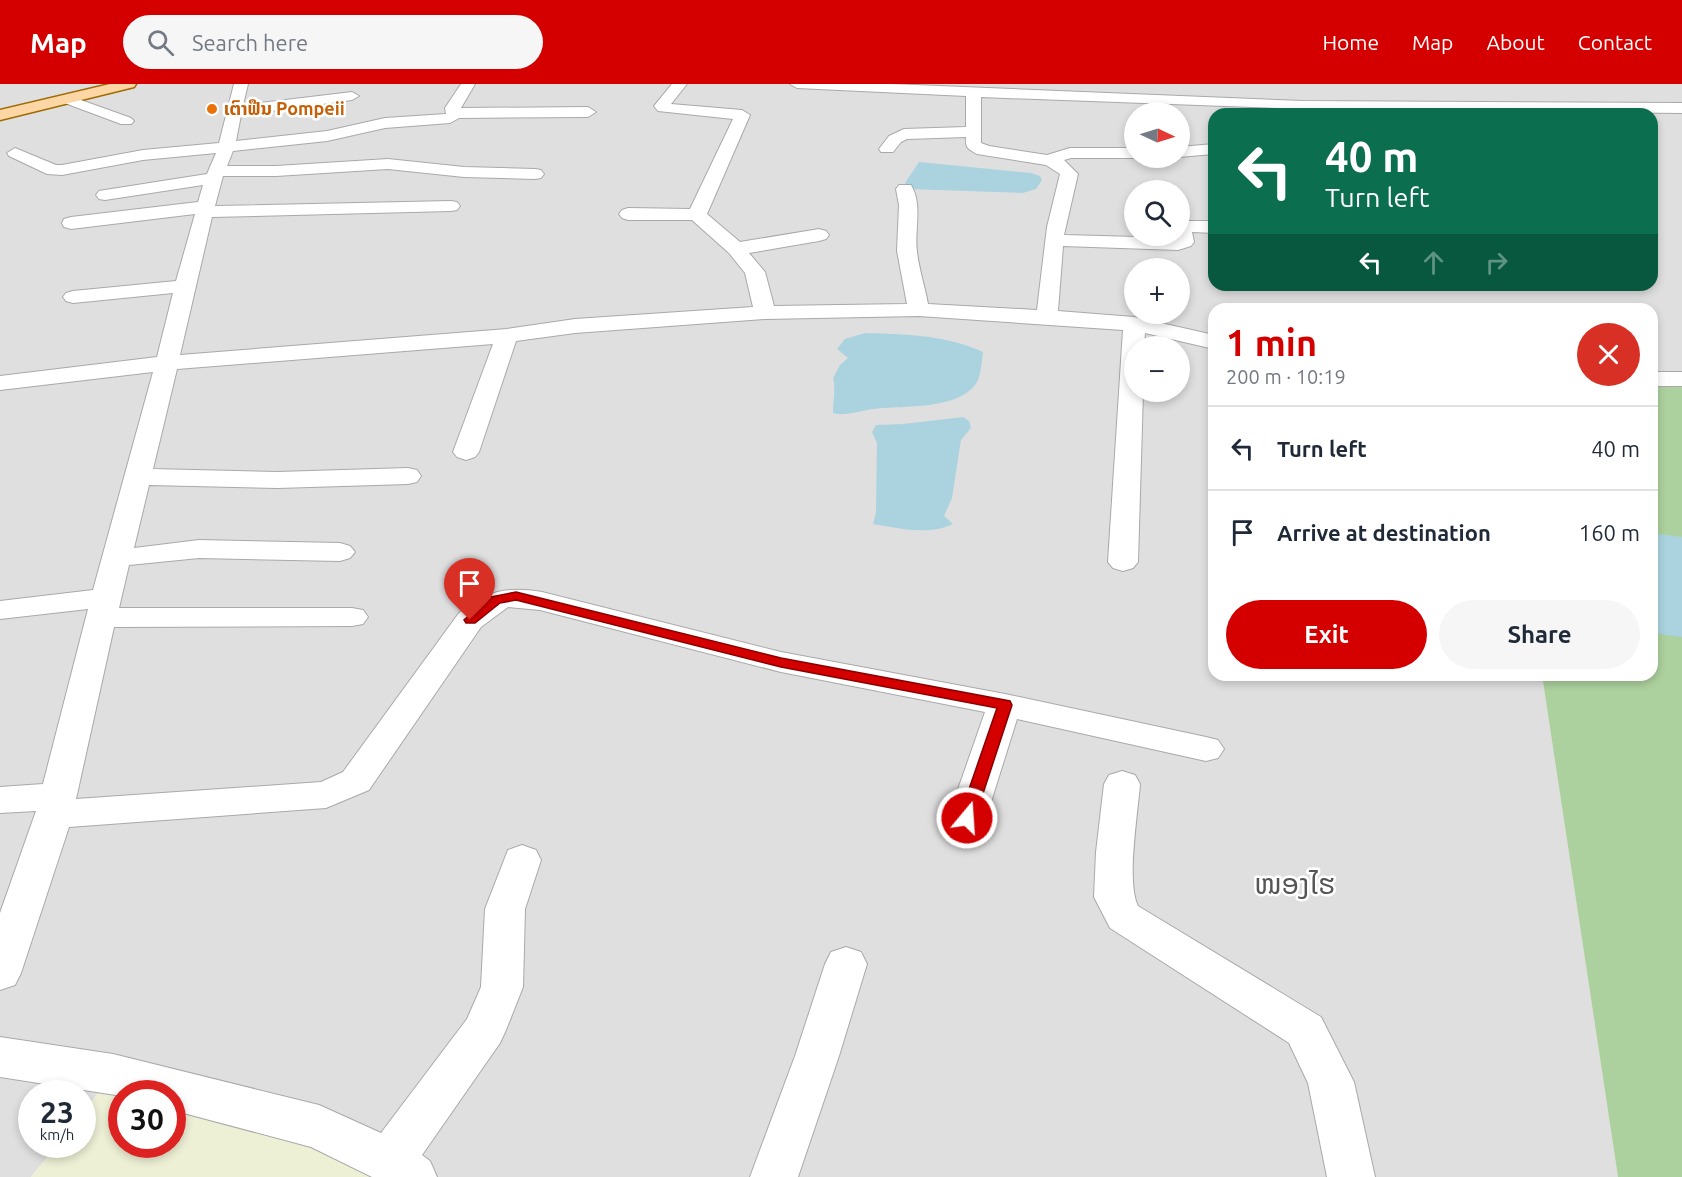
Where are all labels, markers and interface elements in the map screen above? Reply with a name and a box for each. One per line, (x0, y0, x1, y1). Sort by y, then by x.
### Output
search box (123, 15, 543, 69)
icon: search (144, 26, 177, 59)
text: Map (30, 27, 87, 58)
text: Search here (192, 30, 308, 55)
text: Home (1322, 30, 1379, 54)
text: Map (1412, 30, 1453, 54)
text: About (1486, 30, 1545, 54)
text: Contact (1578, 30, 1652, 54)
place label: ເຕົາຟືນ Pompeii (224, 98, 345, 118)
marker: ເຕົາຟືນ Pompeii (205, 102, 219, 116)
north arrow (1124, 102, 1190, 168)
map controls (1124, 102, 1190, 402)
icon: left (1226, 132, 1304, 210)
text: 40 m (1325, 133, 1419, 180)
button: search (1124, 180, 1190, 246)
text: Turn left (1325, 182, 1429, 212)
icon: left (1354, 246, 1387, 279)
icon: ahead (1417, 246, 1450, 279)
icon: right (1480, 246, 1513, 279)
button: + (1124, 258, 1190, 324)
text: 1 min (1226, 322, 1317, 363)
button: close (1577, 323, 1640, 386)
button: − (1124, 336, 1190, 402)
text: 200 m · 10:19 (1226, 365, 1346, 388)
icon: left (1226, 432, 1259, 465)
text: Turn left (1277, 436, 1367, 461)
text: 40 m (1591, 436, 1640, 461)
icon: arrive (1226, 516, 1259, 549)
text: Arrive at destination (1277, 520, 1491, 545)
text: 160 m (1579, 520, 1640, 545)
pin (444, 558, 495, 620)
icon: arrive (453, 567, 486, 600)
button: Exit (1226, 600, 1427, 669)
button: Share (1439, 600, 1640, 669)
position arrow (935, 786, 999, 850)
district label: ໜອງໄຮ (1254, 868, 1336, 899)
speed limit sign: 30 (108, 1080, 186, 1158)
text: 23 (40, 1095, 74, 1129)
text: km/h (40, 1126, 74, 1143)

